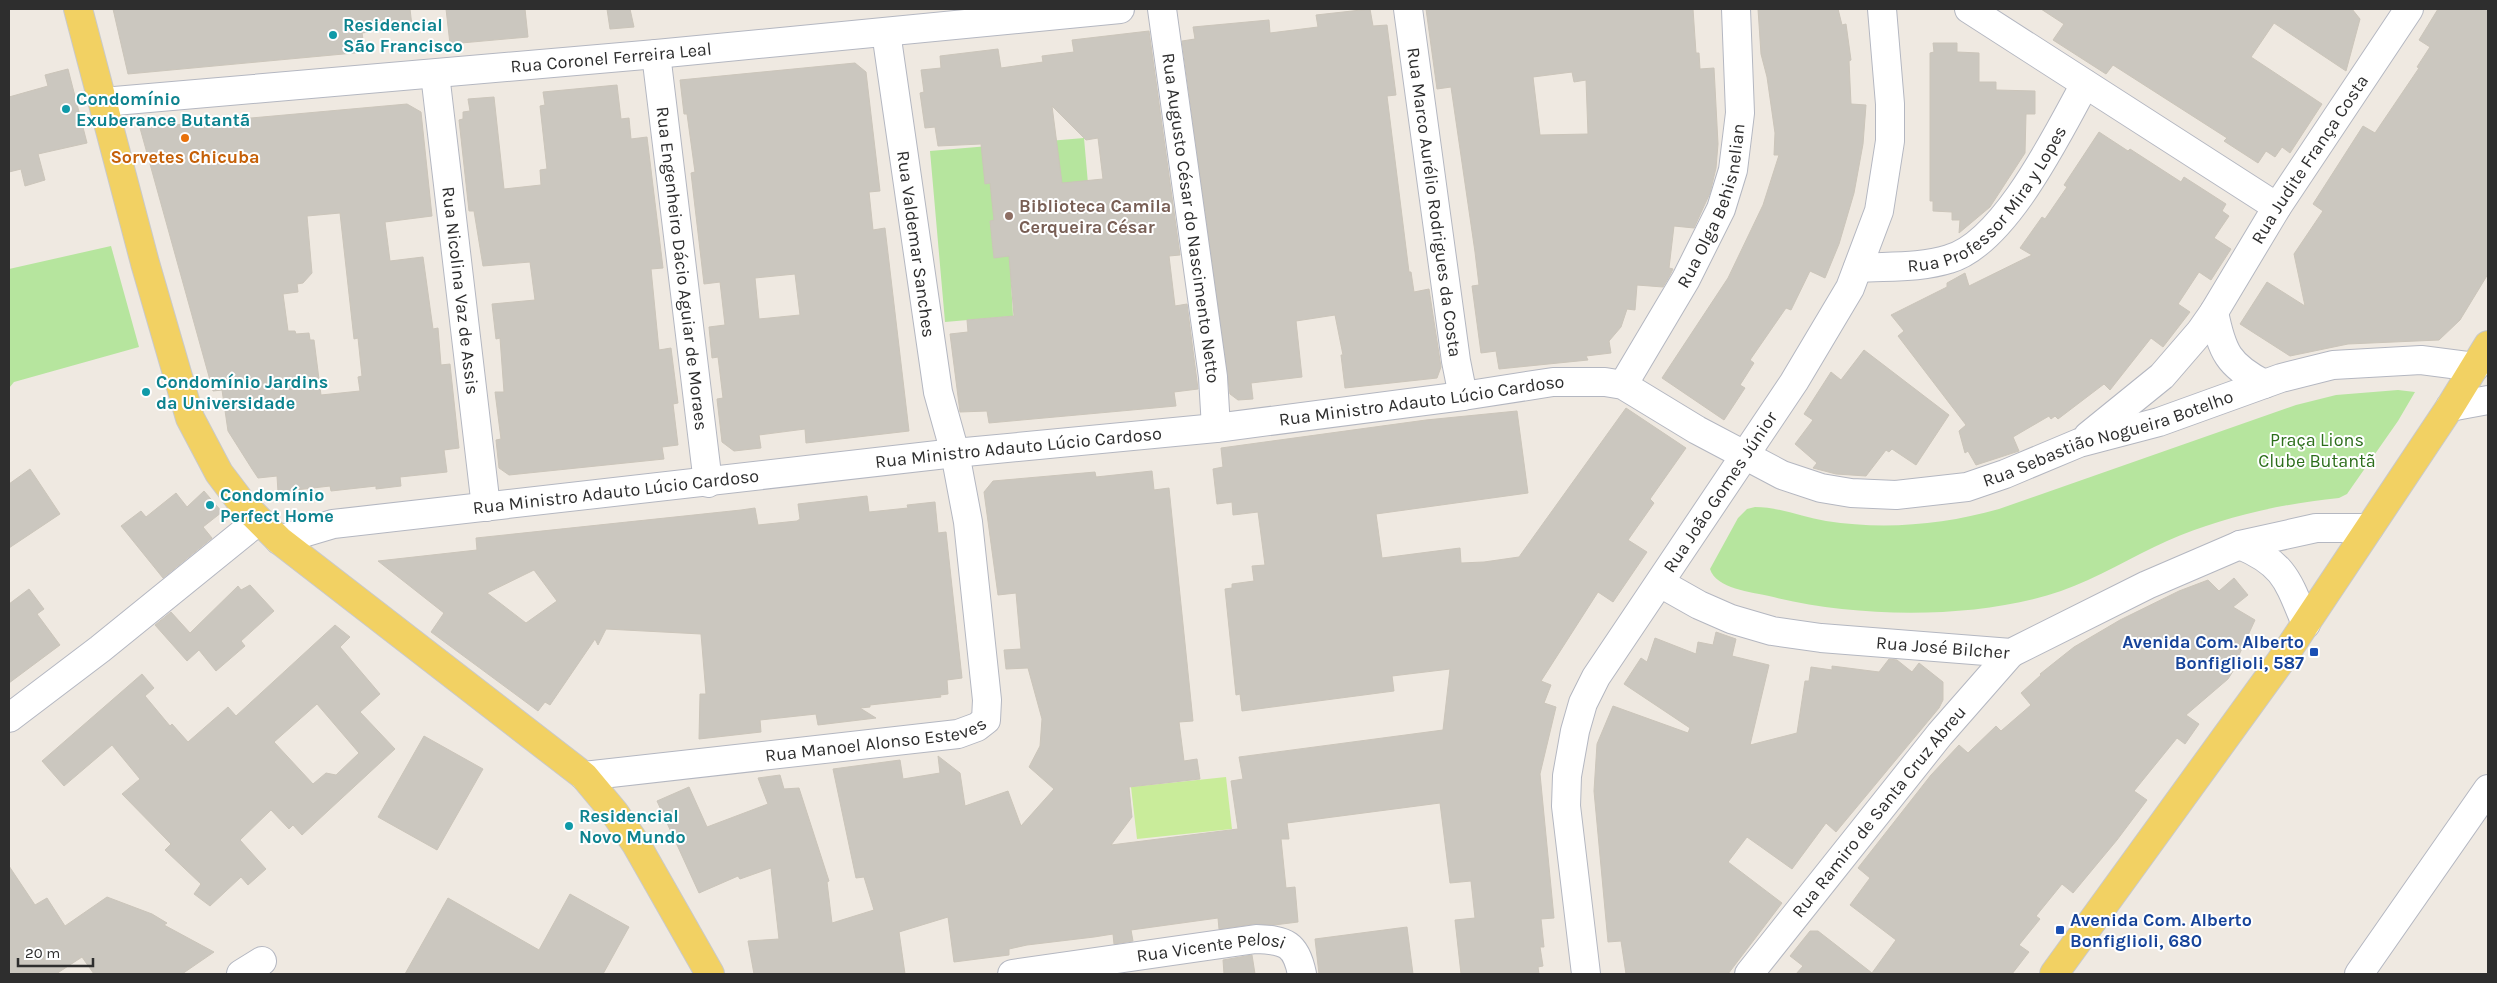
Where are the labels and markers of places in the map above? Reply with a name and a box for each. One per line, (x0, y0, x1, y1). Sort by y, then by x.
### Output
place label: Residencial São Francisco (343, 14, 463, 57)
marker: Residencial São Francisco (327, 29, 339, 41)
place label: Condomínio Exuberance Butantã (76, 88, 250, 131)
marker: Condomínio Exuberance Butantã (60, 103, 72, 115)
marker: Sorvetes Chicuba (179, 132, 191, 144)
place label: Sorvetes Chicuba (110, 146, 260, 168)
place label: Biblioteca Camila Cerqueira César (1019, 195, 1171, 238)
marker: Biblioteca Camila Cerqueira César (1003, 210, 1015, 222)
place label: Condomínio Jardins da Universidade (156, 371, 328, 414)
marker: Condomínio Jardins da Universidade (140, 386, 152, 398)
place label: Condomínio Perfect Home (220, 484, 334, 527)
marker: Condomínio Perfect Home (204, 499, 216, 511)
place label: Avenida Com. Alberto Bonfiglioli, 587 (2122, 631, 2304, 674)
marker: Avenida Com. Alberto Bonfiglioli, 587 (2308, 646, 2320, 658)
place label: Residencial Novo Mundo (579, 805, 686, 848)
marker: Residencial Novo Mundo (563, 820, 575, 832)
place label: Avenida Com. Alberto Bonfiglioli, 680 (2070, 909, 2252, 952)
marker: Avenida Com. Alberto Bonfiglioli, 680 (2054, 924, 2066, 936)

